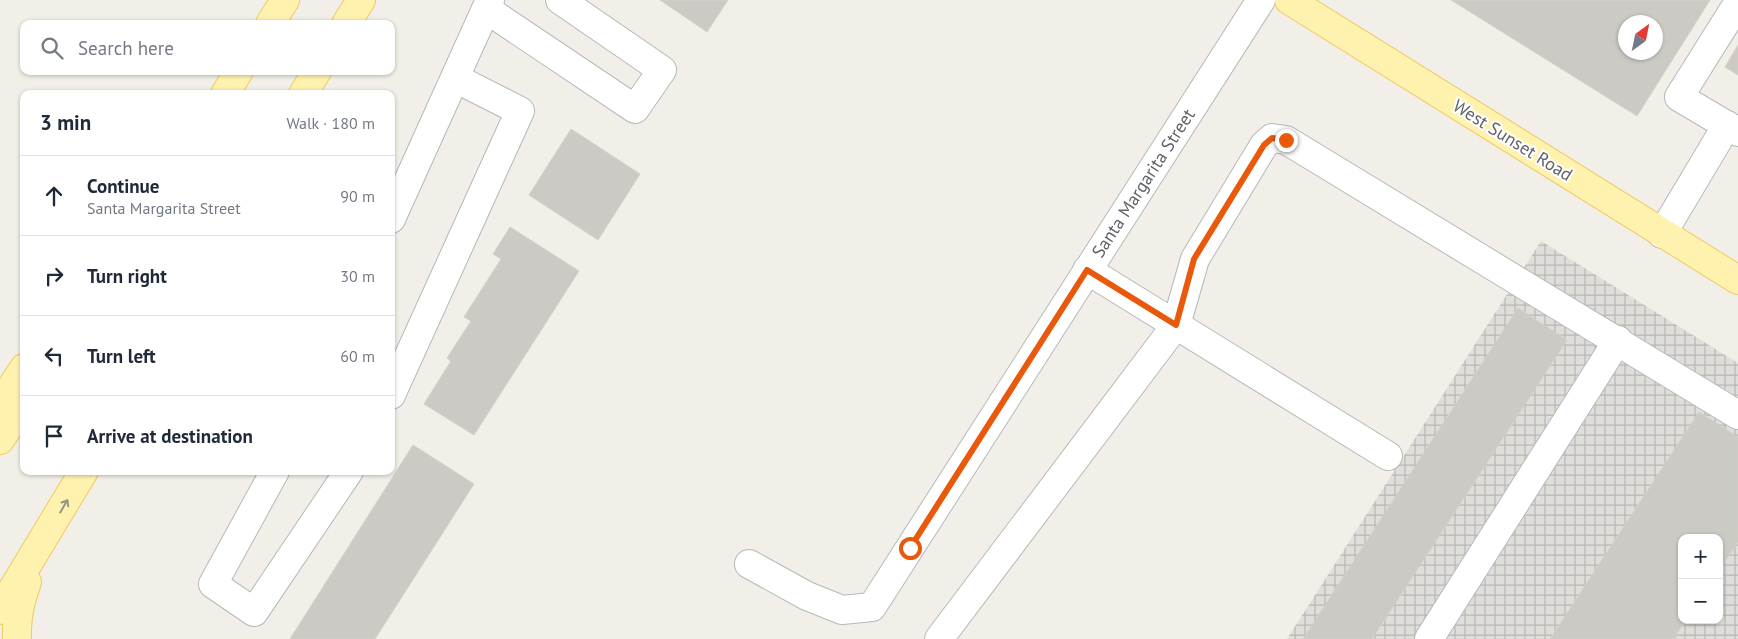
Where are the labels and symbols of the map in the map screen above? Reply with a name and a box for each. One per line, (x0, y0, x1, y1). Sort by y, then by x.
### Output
north arrow (1618, 15, 1663, 60)
street label: West Sunset Road (1449, 94, 1577, 186)
street label: Santa Margarita Street (1086, 104, 1200, 262)
route end (1275, 129, 1298, 152)
one-way arrow (59, 500, 69, 514)
route start (899, 537, 922, 560)

